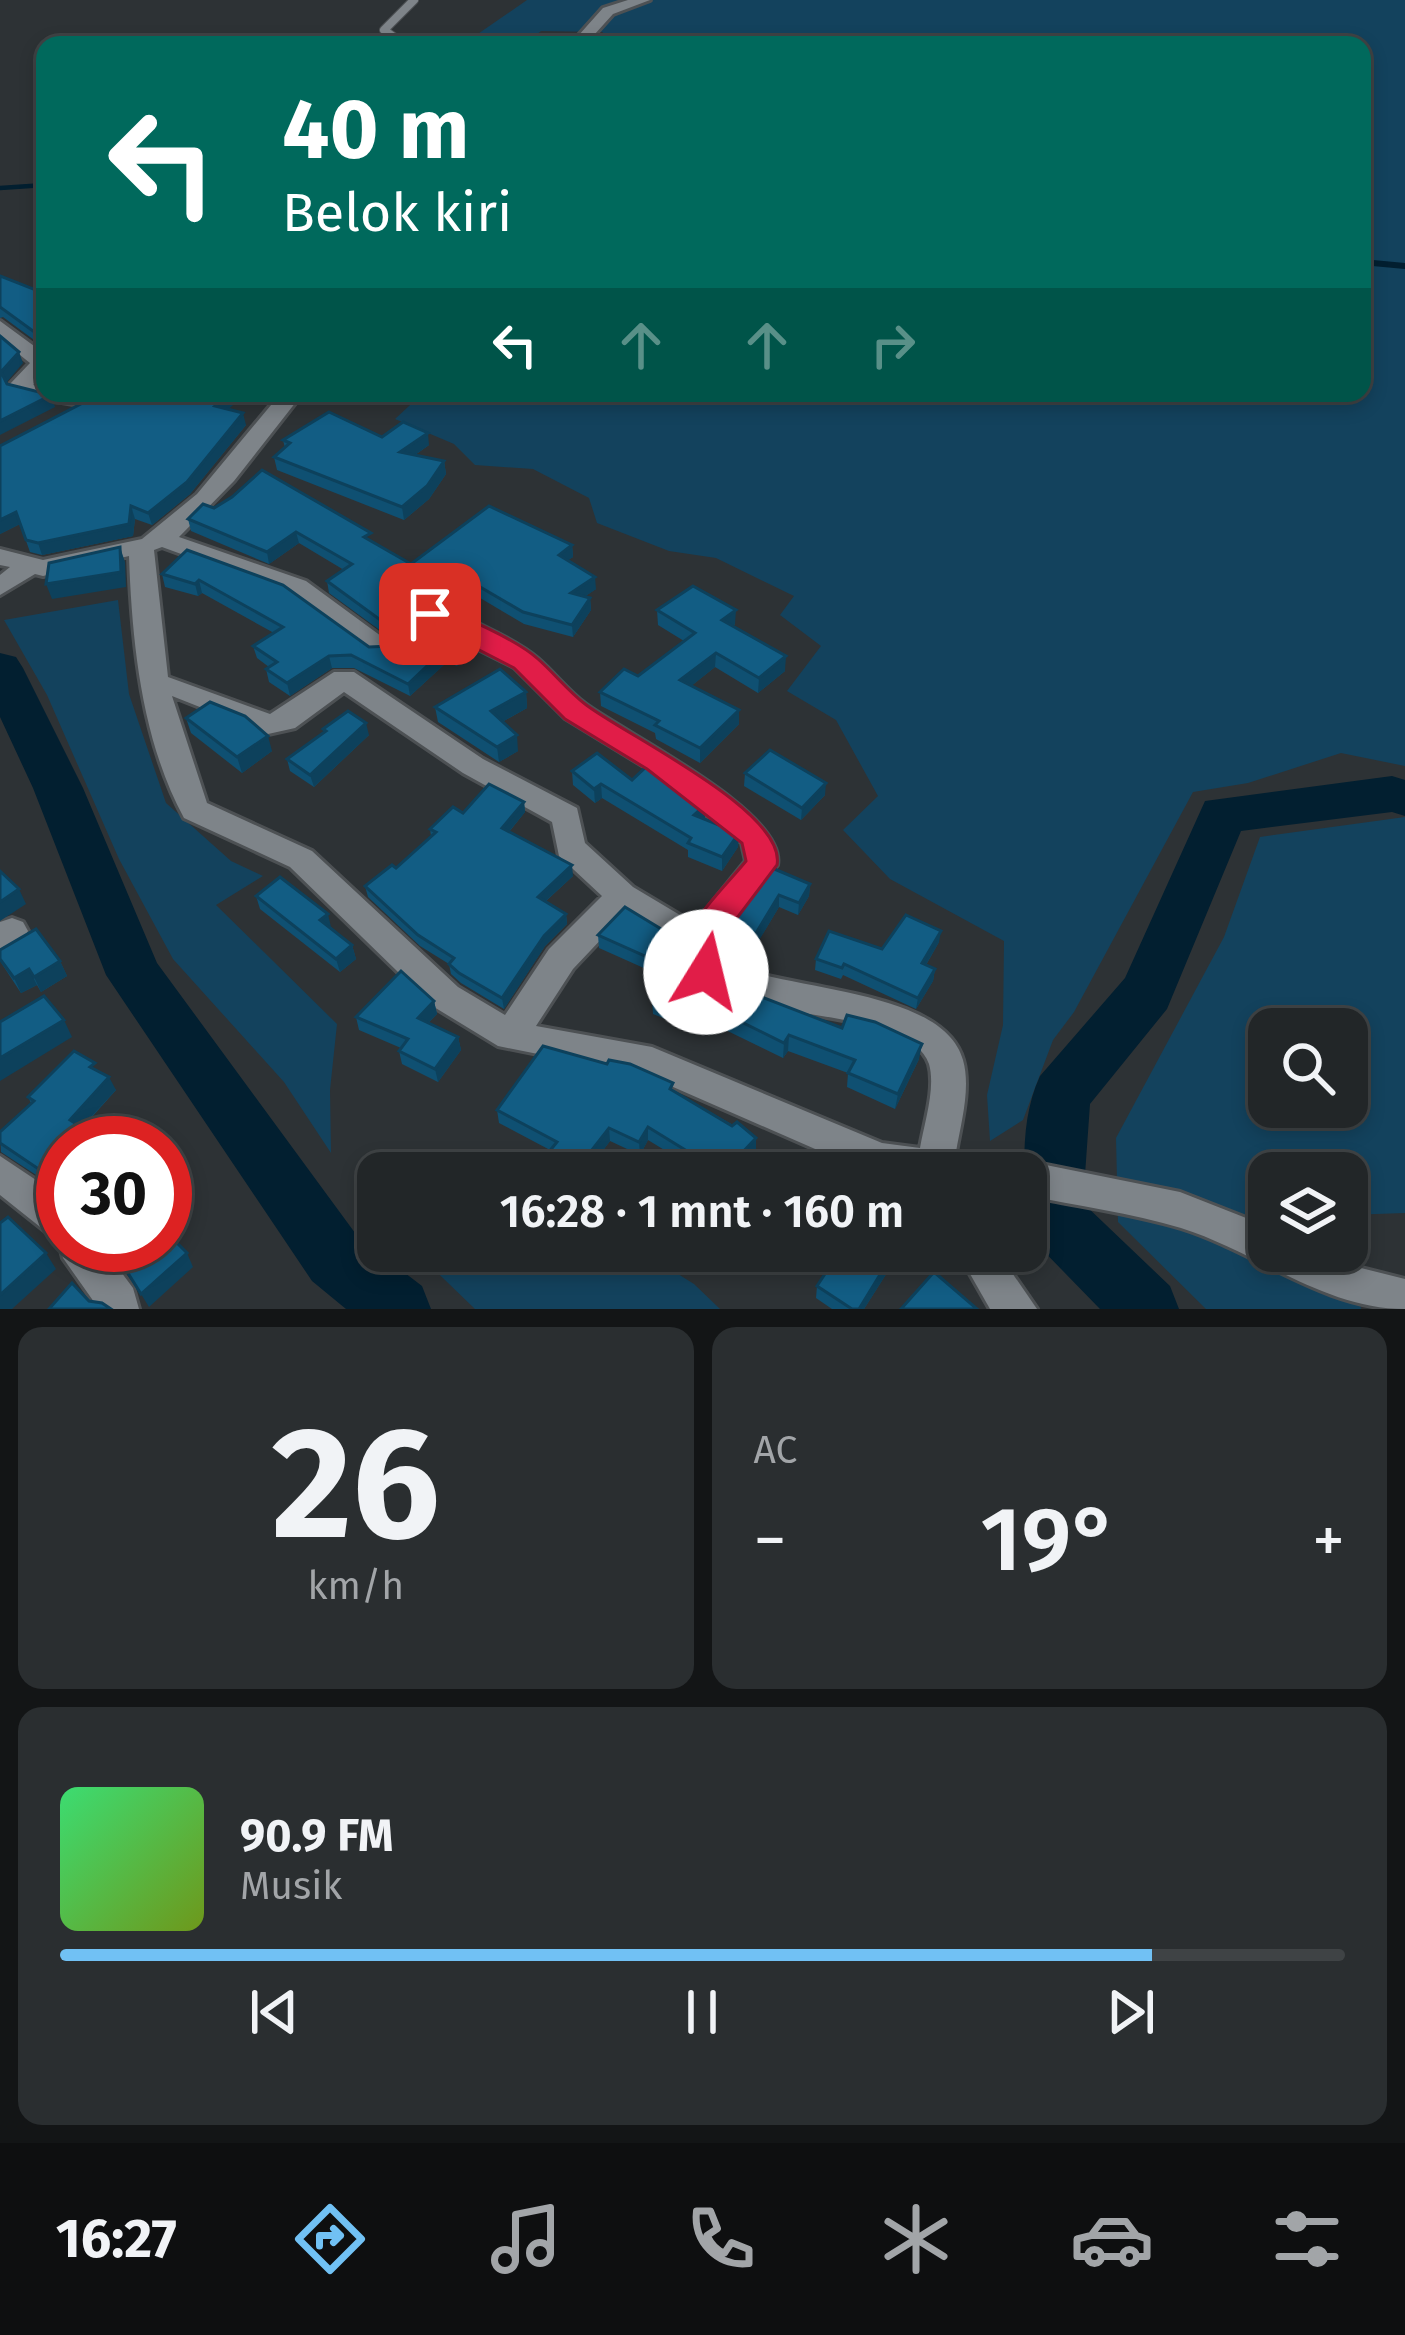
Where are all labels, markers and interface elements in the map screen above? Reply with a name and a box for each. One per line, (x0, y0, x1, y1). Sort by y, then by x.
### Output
text: 40 m (282, 79, 470, 180)
icon: left (84, 84, 240, 240)
text: Belok kiri (282, 181, 512, 245)
icon: left (482, 312, 548, 378)
icon: ahead (608, 312, 674, 378)
icon: ahead (734, 312, 800, 378)
icon: right (860, 312, 926, 378)
pin (379, 563, 481, 665)
icon: arrive (397, 581, 463, 647)
position arrow (643, 909, 769, 1035)
map controls (1248, 1008, 1368, 1272)
button: search (1248, 1008, 1368, 1128)
speed limit sign: 30 (36, 1116, 192, 1272)
button: layers (1248, 1152, 1368, 1272)
text: 16:28 · 1 mnt · 160 m (500, 1185, 904, 1239)
text: 26 (271, 1391, 440, 1578)
text: AC (754, 1427, 797, 1473)
text: 19° (980, 1486, 1118, 1594)
text: − (754, 1501, 787, 1580)
text: + (1312, 1501, 1345, 1580)
text: km/h (307, 1563, 404, 1609)
text: 90.9 FM (240, 1809, 393, 1863)
text: Musik (240, 1863, 342, 1909)
icon: previous (241, 1979, 307, 2045)
icon: pause (669, 1979, 735, 2045)
icon: next (1098, 1979, 1164, 2045)
icon: directions (288, 2197, 372, 2281)
icon: music (484, 2197, 568, 2281)
icon: phone (679, 2197, 763, 2281)
icon: climate (874, 2197, 958, 2281)
icon: car (1070, 2197, 1154, 2281)
icon: filters (1265, 2197, 1349, 2281)
text: 16:27 (56, 2207, 177, 2271)

